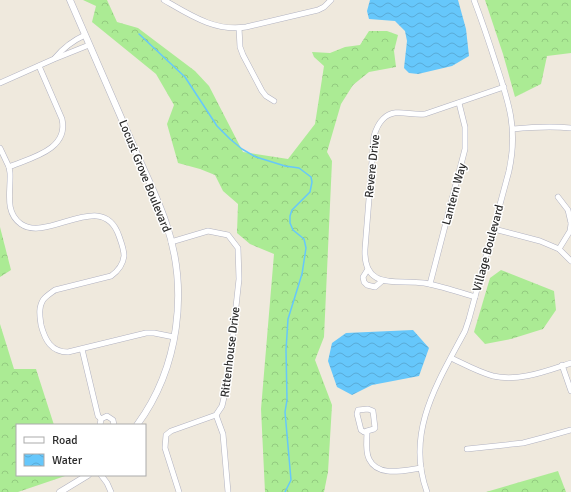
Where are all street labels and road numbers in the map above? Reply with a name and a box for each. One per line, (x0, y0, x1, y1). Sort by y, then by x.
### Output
street label: Locust Grove Boulevard (115, 118, 174, 235)
street label: Revere Drive (362, 133, 383, 199)
street label: Lantern Way (439, 161, 470, 227)
street label: Village Boulevard (470, 203, 507, 293)
street label: Rittenhouse Drive (217, 306, 244, 398)

